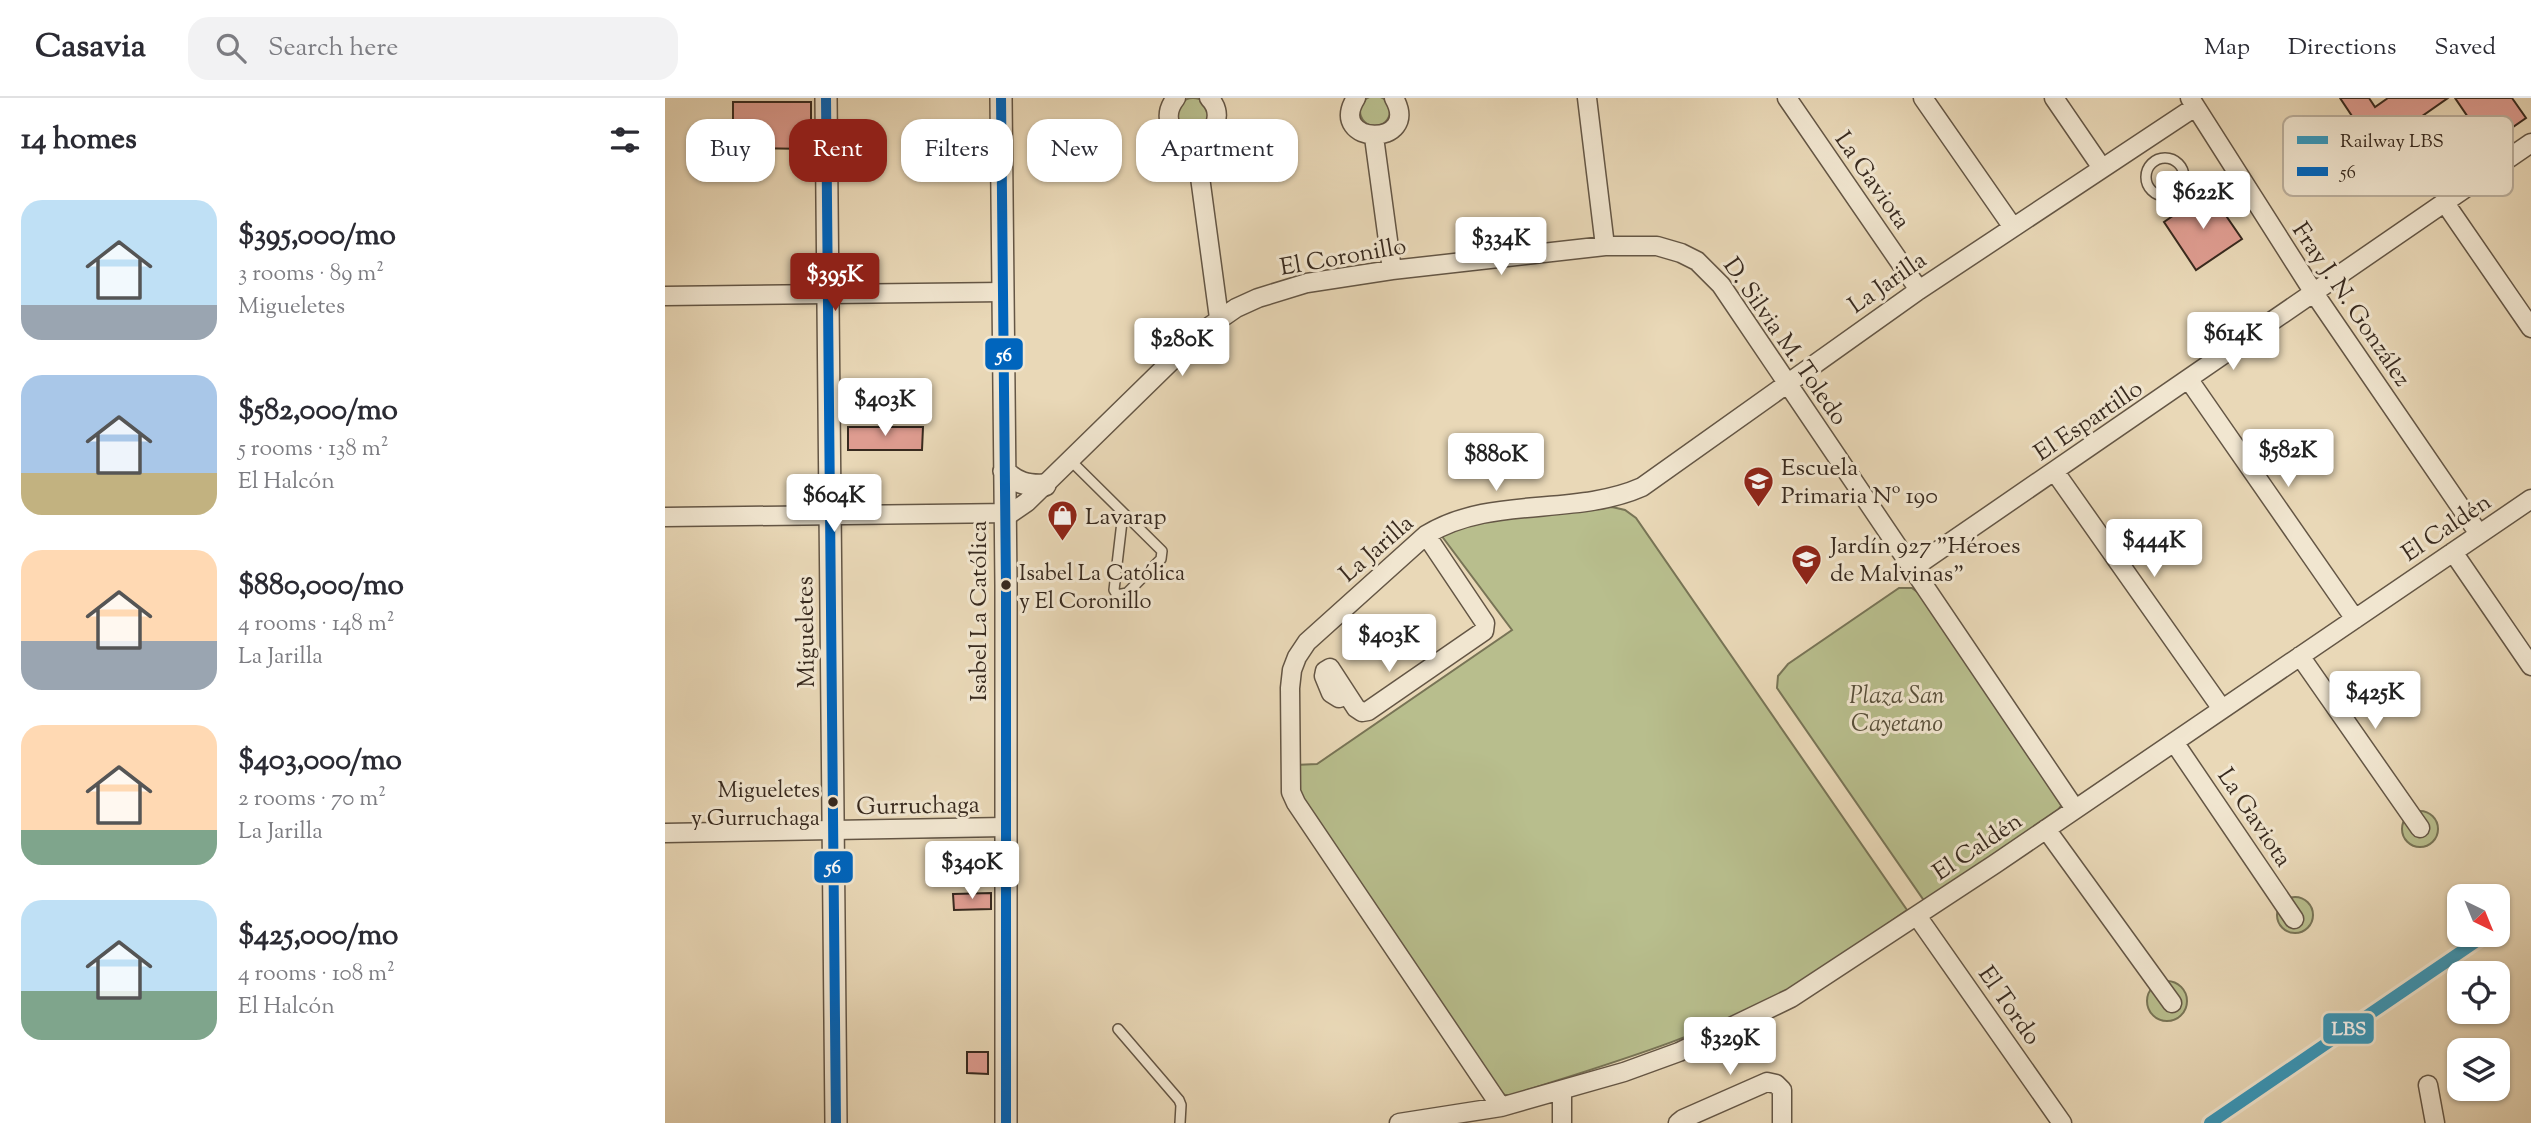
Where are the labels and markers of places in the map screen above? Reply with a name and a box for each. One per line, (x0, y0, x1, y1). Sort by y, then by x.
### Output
pin: $622K (2154, 172, 2252, 231)
pin: $334K (1452, 218, 1550, 277)
pin: $395K (786, 254, 884, 313)
pin: $614K (2184, 313, 2282, 372)
pin: $280K (1133, 318, 1231, 378)
pin: $403K (836, 378, 934, 438)
pin: $582K (2239, 430, 2337, 489)
pin: $880K (1447, 434, 1545, 493)
place label: Escuela Primaria Nº 190 (1781, 452, 1938, 514)
school or university icon: Escuela Primaria Nº 190 (1741, 464, 1775, 508)
pin: $604K (785, 474, 883, 534)
shop icon: Lavarap (1045, 499, 1079, 543)
place label: Lavarap (1085, 501, 1167, 535)
pin: $444K (2105, 519, 2203, 579)
place label: Jardín 927 "Héroes de Malvinas" (1828, 530, 2020, 592)
school or university icon: Jardín 927 "Héroes de Malvinas" (1790, 542, 1824, 586)
place label: Isabel La Católica y El Coronillo (1019, 559, 1185, 619)
marker: Isabel La Católica y El Coronillo (999, 578, 1013, 592)
pin: $403K (1340, 614, 1438, 674)
pin: $425K (2326, 672, 2424, 731)
place label: Migueletes y Gurruchaga (691, 776, 820, 836)
marker: Migueletes y Gurruchaga (826, 795, 840, 809)
pin: $340K (923, 842, 1021, 901)
pin: $329K (1681, 1018, 1779, 1077)

